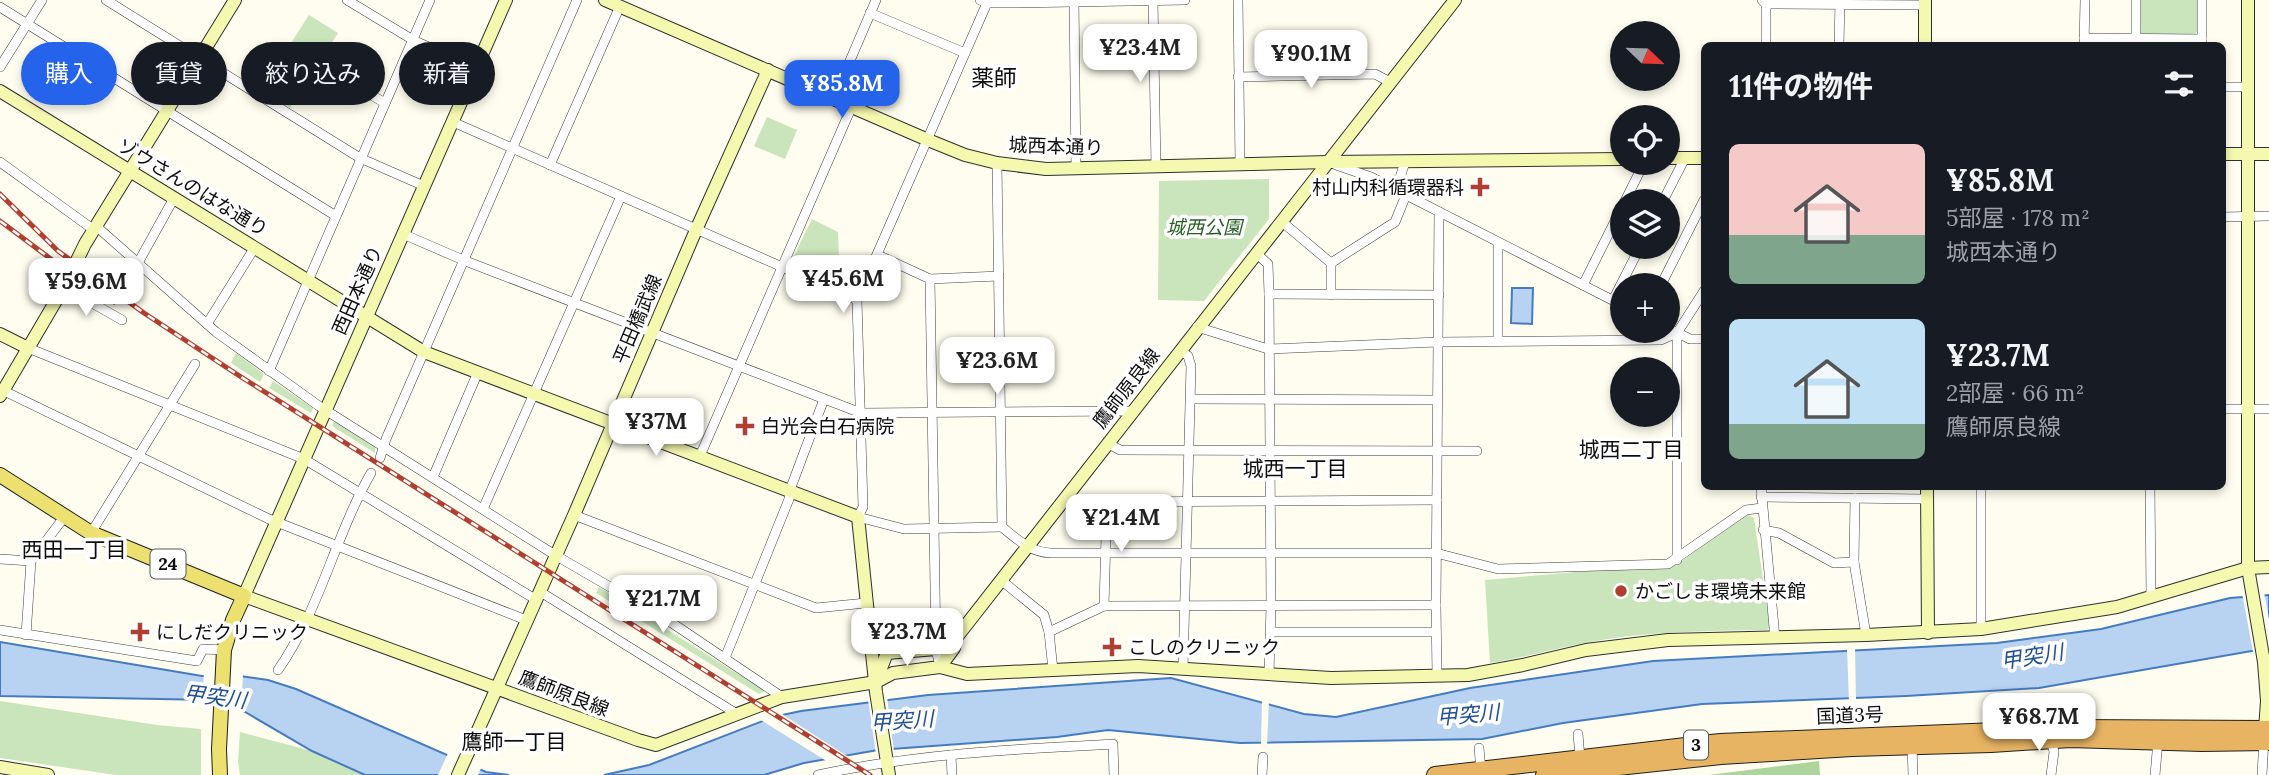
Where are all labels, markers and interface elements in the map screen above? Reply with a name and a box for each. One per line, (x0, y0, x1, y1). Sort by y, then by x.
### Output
north arrow (1610, 21, 1680, 91)
map controls (1610, 21, 1680, 427)
pin: ¥23.4M (1083, 24, 1197, 84)
pin: ¥90.1M (1254, 31, 1368, 90)
text: ¥23.4M (1099, 32, 1181, 61)
text: ¥90.1M (1270, 38, 1352, 67)
chip: 購入 (21, 42, 117, 105)
chip: 賃貸 (131, 42, 227, 105)
chip: 絞り込み (241, 42, 385, 105)
chip: 新着 (399, 42, 495, 105)
pin: ¥85.8M (785, 60, 899, 120)
district label: 薬師 (971, 63, 1017, 92)
icon: filters (2160, 65, 2198, 103)
text: 11件の物件 (1729, 67, 1873, 105)
text: ¥85.8M (800, 68, 884, 97)
button: locate (1610, 105, 1680, 175)
street label: 城西本通り (1008, 132, 1104, 160)
street label: ゾウさんのはな通り (114, 133, 272, 241)
text: ¥85.8M (1946, 161, 2054, 199)
icon: home (1785, 172, 1869, 256)
place label: 村山内科循環器科 (1312, 175, 1464, 199)
marker: 村山内科循環器科 (1470, 177, 1490, 197)
button: layers (1610, 189, 1680, 259)
text: 5部屋 · 178 m² (1946, 203, 2090, 232)
park label: 城西公園 (1166, 215, 1245, 239)
text: 城西本通り (1946, 237, 2061, 266)
street label: 西田本通り (327, 242, 387, 338)
pin: ¥45.6M (786, 256, 900, 315)
pin: ¥59.6M (29, 258, 143, 318)
text: ¥45.6M (802, 263, 884, 292)
text: ¥59.6M (45, 266, 127, 295)
street label: 平田橋武線 (607, 271, 667, 367)
button: + (1610, 273, 1680, 343)
text: ¥23.7M (1946, 336, 2050, 374)
pin: ¥23.6M (940, 338, 1054, 397)
street label: 鷹師原良線 (1087, 343, 1165, 433)
text: ¥23.6M (956, 345, 1038, 374)
icon: home (1785, 347, 1869, 431)
button: − (1610, 357, 1680, 427)
text: 2部屋 · 66 m² (1946, 378, 2084, 407)
pin: ¥37M (615, 398, 697, 458)
text: ¥37M (625, 406, 687, 435)
text: 鷹師原良線 (1946, 412, 2061, 441)
place label: 白光会白石病院 (761, 414, 894, 438)
marker: 白光会白石病院 (735, 416, 755, 436)
district label: 城西二丁目 (1579, 436, 1684, 463)
district label: 城西一丁目 (1243, 455, 1348, 482)
pin: ¥21.4M (1064, 494, 1178, 554)
text: ¥21.4M (1082, 502, 1160, 531)
district label: 西田一丁目 (22, 536, 127, 563)
road number: 24 (150, 550, 186, 578)
pin: ¥21.7M (606, 576, 720, 635)
place label: かごしま環境未来館 (1635, 579, 1806, 603)
text: ¥21.7M (625, 583, 701, 612)
marker: かごしま環境未来館 (1613, 583, 1629, 599)
pin: ¥23.7M (850, 608, 964, 668)
text: ¥23.7M (867, 616, 947, 645)
place label: にしだクリニック (156, 620, 308, 644)
marker: にしだクリニック (130, 622, 150, 642)
place label: こしのクリニック (1128, 635, 1280, 659)
marker: こしのクリニック (1102, 637, 1122, 657)
water label: 甲突川 (1999, 638, 2067, 675)
street label: 鷹師原良線 (515, 665, 613, 721)
water label: 甲突川 (182, 679, 250, 714)
pin: ¥68.7M (1982, 694, 2096, 753)
water label: 甲突川 (1435, 698, 1503, 731)
text: ¥68.7M (1999, 701, 2079, 730)
street label: 国道3号 (1816, 702, 1884, 728)
water label: 甲突川 (870, 705, 936, 736)
district label: 鷹師一丁目 (462, 728, 567, 755)
road number: 3 (1684, 730, 1708, 760)

